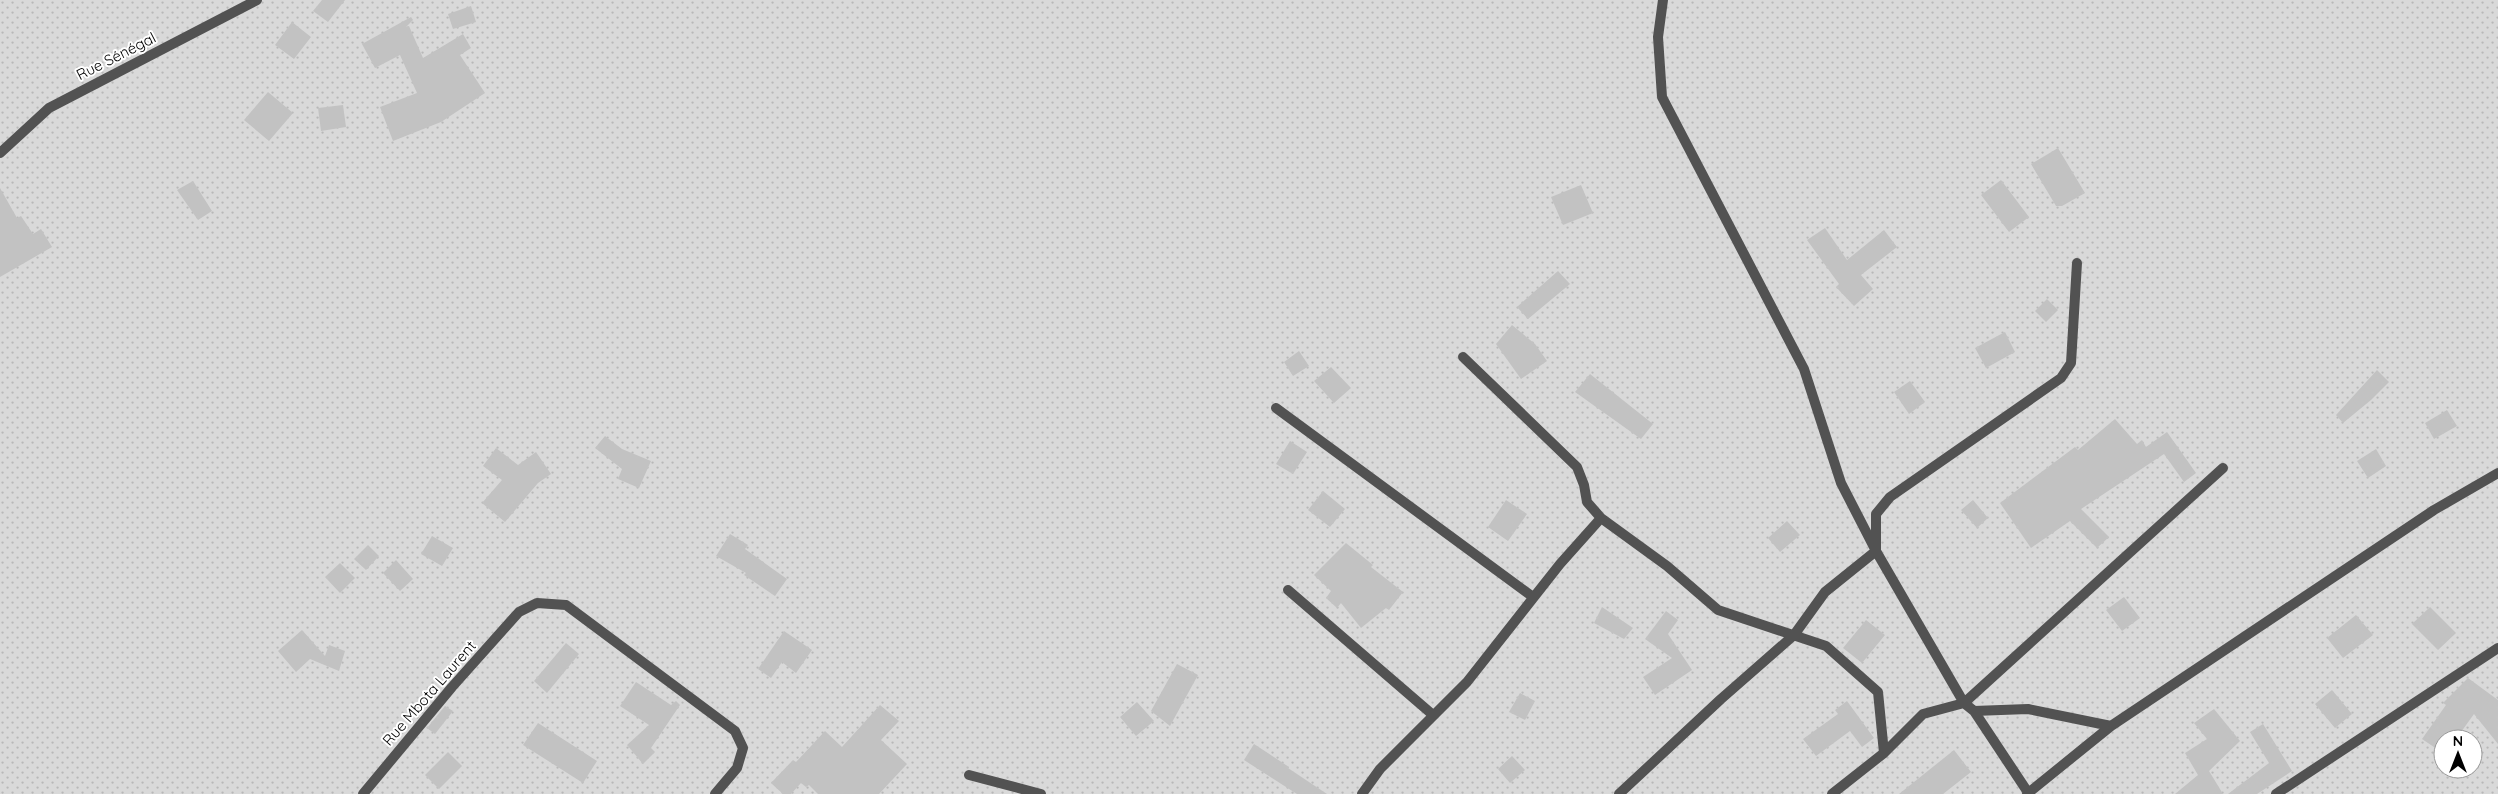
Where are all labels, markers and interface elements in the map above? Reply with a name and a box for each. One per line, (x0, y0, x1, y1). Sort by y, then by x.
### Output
street label: Rue Sénégal (73, 28, 159, 84)
street label: Rue Mbota Laurent (378, 637, 480, 749)
north arrow (2433, 729, 2483, 779)
text: N (2453, 732, 2463, 750)

